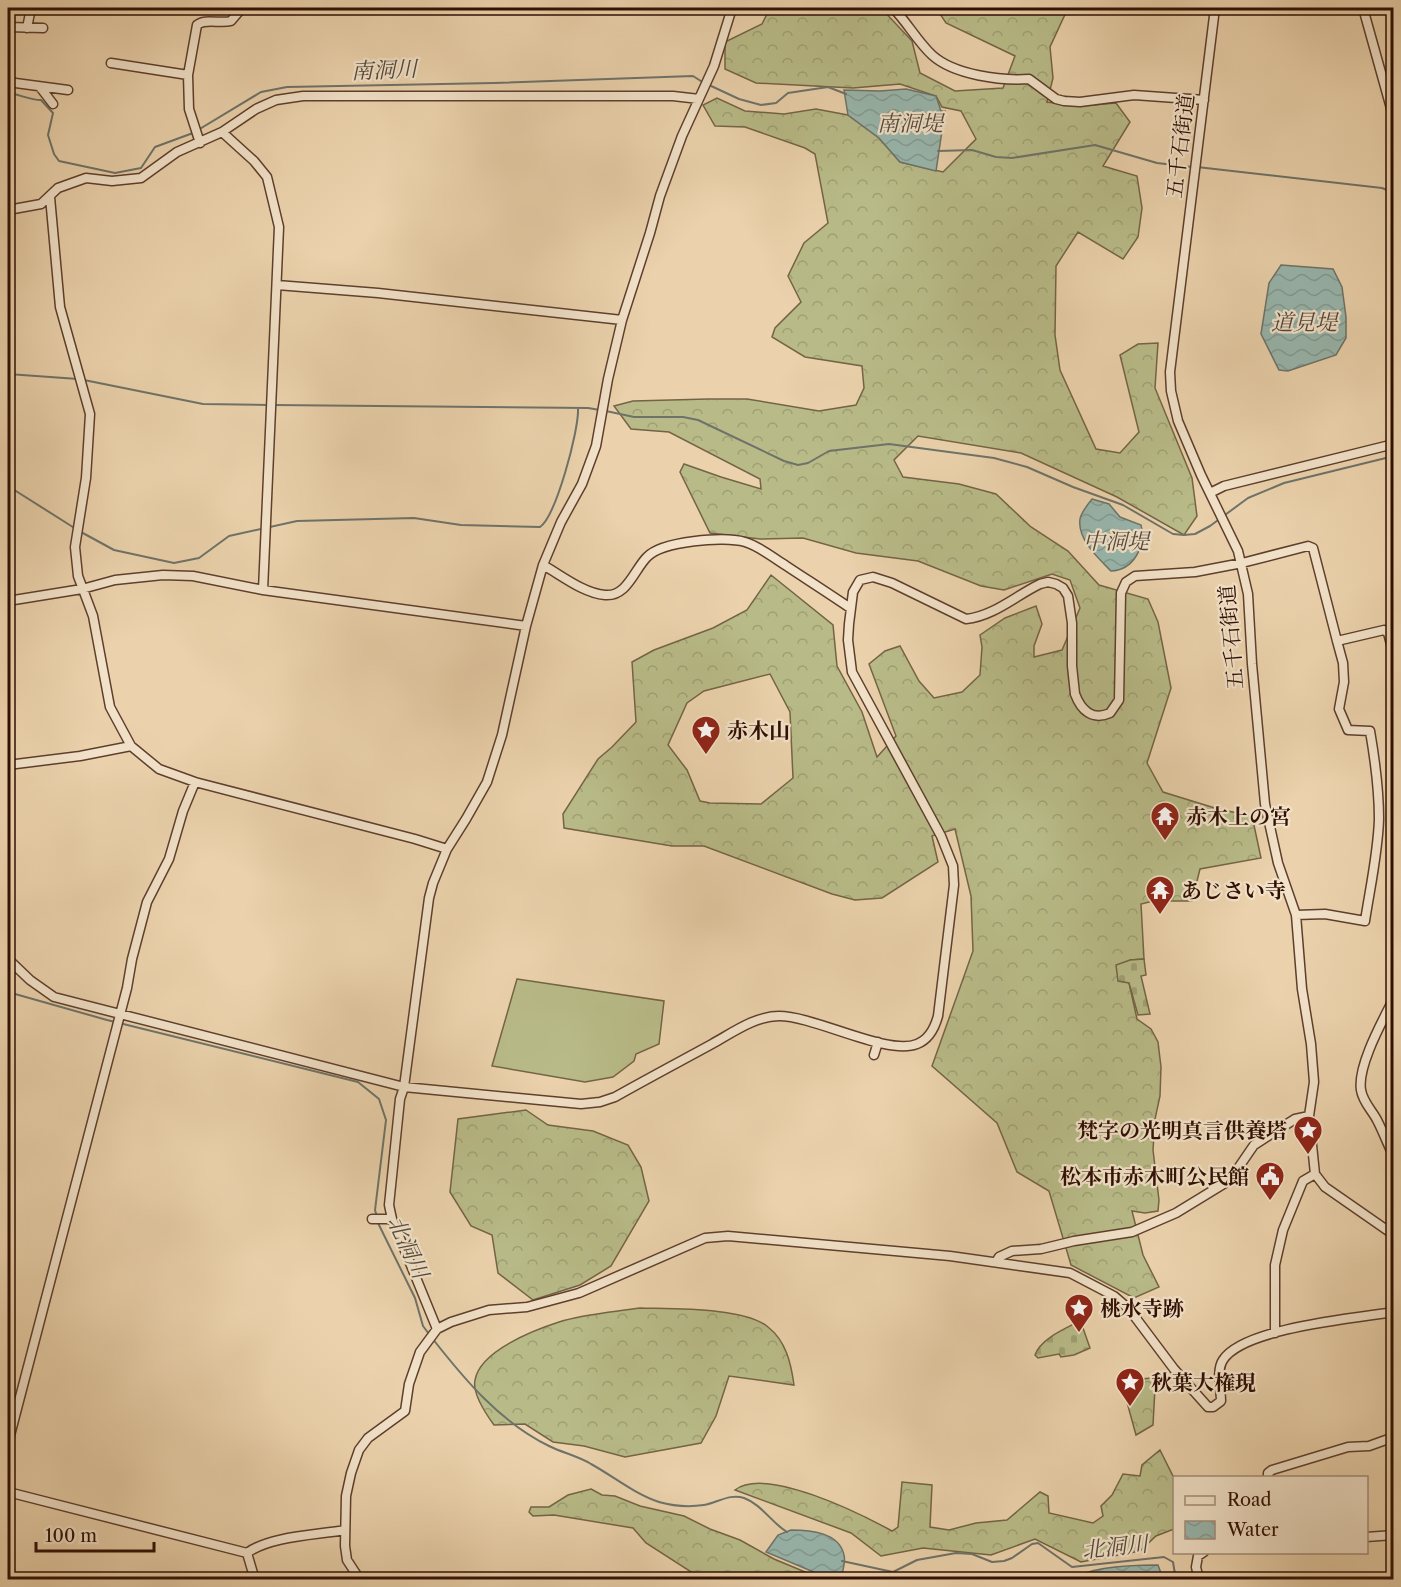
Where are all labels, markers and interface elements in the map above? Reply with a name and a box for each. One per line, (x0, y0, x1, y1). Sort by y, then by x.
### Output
water label: 南洞川 (351, 55, 419, 85)
street label: 五千石街道 (1161, 92, 1199, 200)
water label: 南洞堤 (877, 110, 946, 137)
water label: 道見堤 (1271, 309, 1340, 336)
water label: 中洞堤 (1083, 528, 1152, 555)
street label: 五千石街道 (1214, 584, 1248, 690)
place icon: 赤木山 (690, 714, 722, 756)
place label: 赤木山 (727, 718, 790, 743)
temple icon: 赤木上の宮 (1149, 800, 1181, 842)
place label: 赤木上の宮 (1186, 804, 1291, 829)
temple icon: あじさい寺 (1144, 874, 1176, 916)
place label: あじさい寺 (1181, 878, 1286, 903)
place icon: 梵字の光明真言供養塔 (1292, 1114, 1324, 1156)
place label: 梵字の光明真言供養塔 (1077, 1118, 1287, 1143)
public building icon: 松本市赤木町公民館 (1254, 1160, 1286, 1202)
place label: 松本市赤木町公民館 (1060, 1164, 1249, 1189)
water label: 北洞川 (382, 1211, 435, 1284)
place icon: 桃水寺跡 (1063, 1292, 1095, 1334)
place label: 桃水寺跡 (1100, 1296, 1184, 1321)
place icon: 秋葉大権現 (1114, 1366, 1146, 1408)
place label: 秋葉大権現 (1151, 1370, 1256, 1395)
legend (1173, 1476, 1368, 1554)
text: Road (1227, 1489, 1272, 1511)
scale bar (36, 1515, 154, 1553)
text: Water (1226, 1519, 1279, 1541)
text: 100 m (45, 1525, 97, 1547)
water label: 北洞川 (1081, 1530, 1151, 1564)

